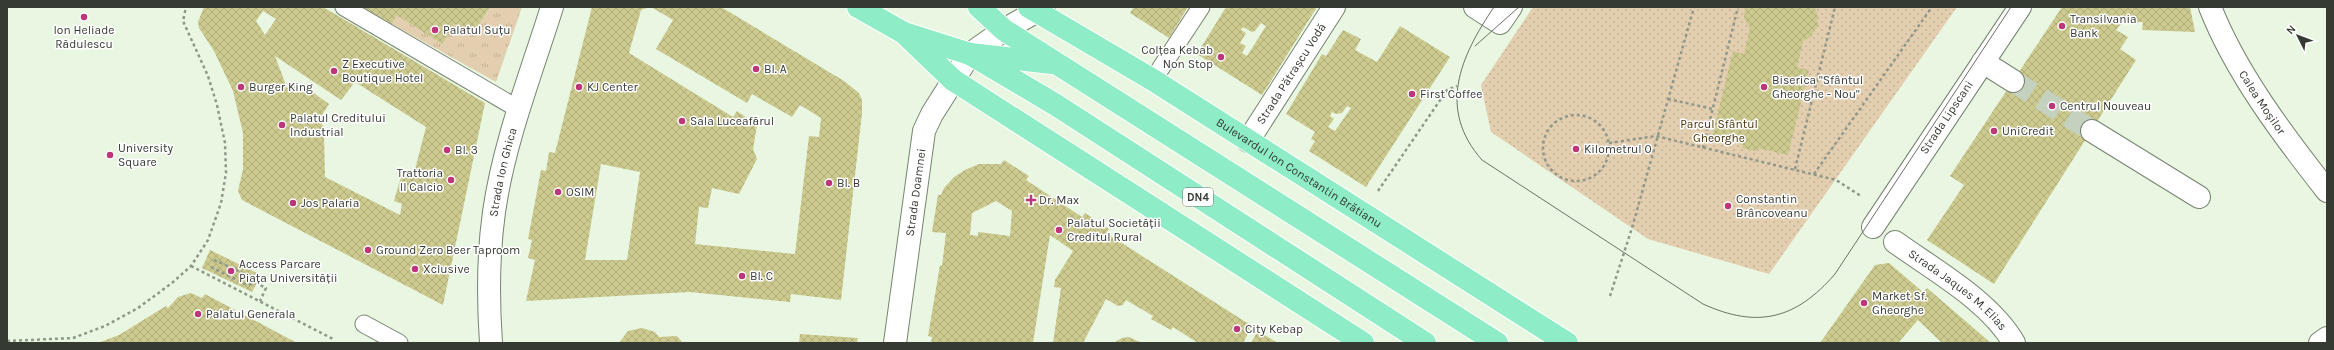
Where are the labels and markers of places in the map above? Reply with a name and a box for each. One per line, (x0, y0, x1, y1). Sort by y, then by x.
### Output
marker: Ion Heliade Rădulescu (79, 12, 89, 22)
place label: Transilvania Bank (2070, 12, 2137, 40)
marker: Transilvania Bank (2057, 21, 2067, 31)
place label: Ion Heliade Rădulescu (53, 23, 115, 51)
place label: Palatul Suțu (443, 23, 511, 37)
marker: Palatul Suțu (430, 25, 440, 35)
place label: Colțea Kebab Non Stop (1141, 43, 1213, 71)
marker: Colțea Kebab Non Stop (1216, 52, 1226, 62)
place label: Z Executive Boutique Hotel (342, 57, 423, 85)
place label: Bl. A (764, 62, 787, 76)
marker: Bl. A (751, 64, 761, 74)
marker: Z Executive Boutique Hotel (329, 66, 339, 76)
place label: Biserica "Sfântul Gheorghe - Nou" (1772, 73, 1863, 101)
place label: Burger King (249, 80, 313, 94)
place label: KJ Center (587, 80, 638, 94)
marker: Burger King (236, 82, 246, 92)
marker: KJ Center (574, 82, 584, 92)
marker: Biserica "Sfântul Gheorghe - Nou" (1759, 82, 1769, 92)
place label: First Coffee (1420, 87, 1482, 101)
marker: First Coffee (1407, 89, 1417, 99)
place label: Centrul Nouveau (2060, 99, 2151, 113)
marker: Centrul Nouveau (2047, 101, 2057, 111)
place label: Palatul Creditului Industrial (290, 111, 386, 139)
place label: Sala Luceafărul (690, 114, 774, 128)
marker: Sala Luceafărul (677, 116, 687, 126)
marker: Palatul Creditului Industrial (277, 120, 287, 130)
place label: UniCredit (2002, 124, 2054, 138)
marker: UniCredit (1989, 126, 1999, 136)
place label: University Square (118, 141, 174, 169)
place label: Kilometrul 0 (1584, 142, 1652, 156)
place label: Bl. 3 (455, 143, 478, 157)
marker: Kilometrul 0 (1571, 144, 1581, 154)
marker: Bl. 3 (442, 145, 452, 155)
marker: University Square (105, 150, 115, 160)
place label: Trattoria Il Calcio (397, 166, 443, 194)
marker: Trattoria Il Calcio (446, 175, 456, 185)
place label: Bl. B (837, 176, 860, 190)
marker: Bl. B (824, 178, 834, 188)
place label: OSIM (566, 185, 595, 199)
marker: OSIM (553, 187, 563, 197)
place label: Constantin Brâncoveanu (1736, 192, 1808, 220)
place label: Dr. Max (1039, 193, 1079, 207)
marker: Dr. Max (1026, 195, 1036, 205)
place label: Jos Palaria (301, 196, 359, 210)
marker: Jos Palaria (288, 198, 298, 208)
marker: Constantin Brâncoveanu (1723, 201, 1733, 211)
place label: Palatul Societății Creditul Rural (1067, 216, 1161, 244)
marker: Palatul Societății Creditul Rural (1054, 225, 1064, 235)
place label: Ground Zero Beer Taproom (376, 243, 520, 257)
marker: Ground Zero Beer Taproom (363, 245, 373, 255)
place label: Access Parcare Piața Universității (239, 257, 338, 285)
place label: Xclusive (423, 262, 470, 276)
marker: Xclusive (410, 264, 420, 274)
marker: Access Parcare Piața Universității (226, 266, 236, 276)
place label: Bl. C (750, 269, 773, 283)
marker: Bl. C (737, 271, 747, 281)
place label: Market Sf. Gheorghe (1872, 289, 1927, 317)
marker: Market Sf. Gheorghe (1859, 298, 1869, 308)
place label: Palatul Generala (206, 307, 295, 321)
marker: Palatul Generala (193, 309, 203, 319)
place label: City Kebap (1245, 322, 1303, 336)
marker: City Kebap (1232, 324, 1242, 334)

